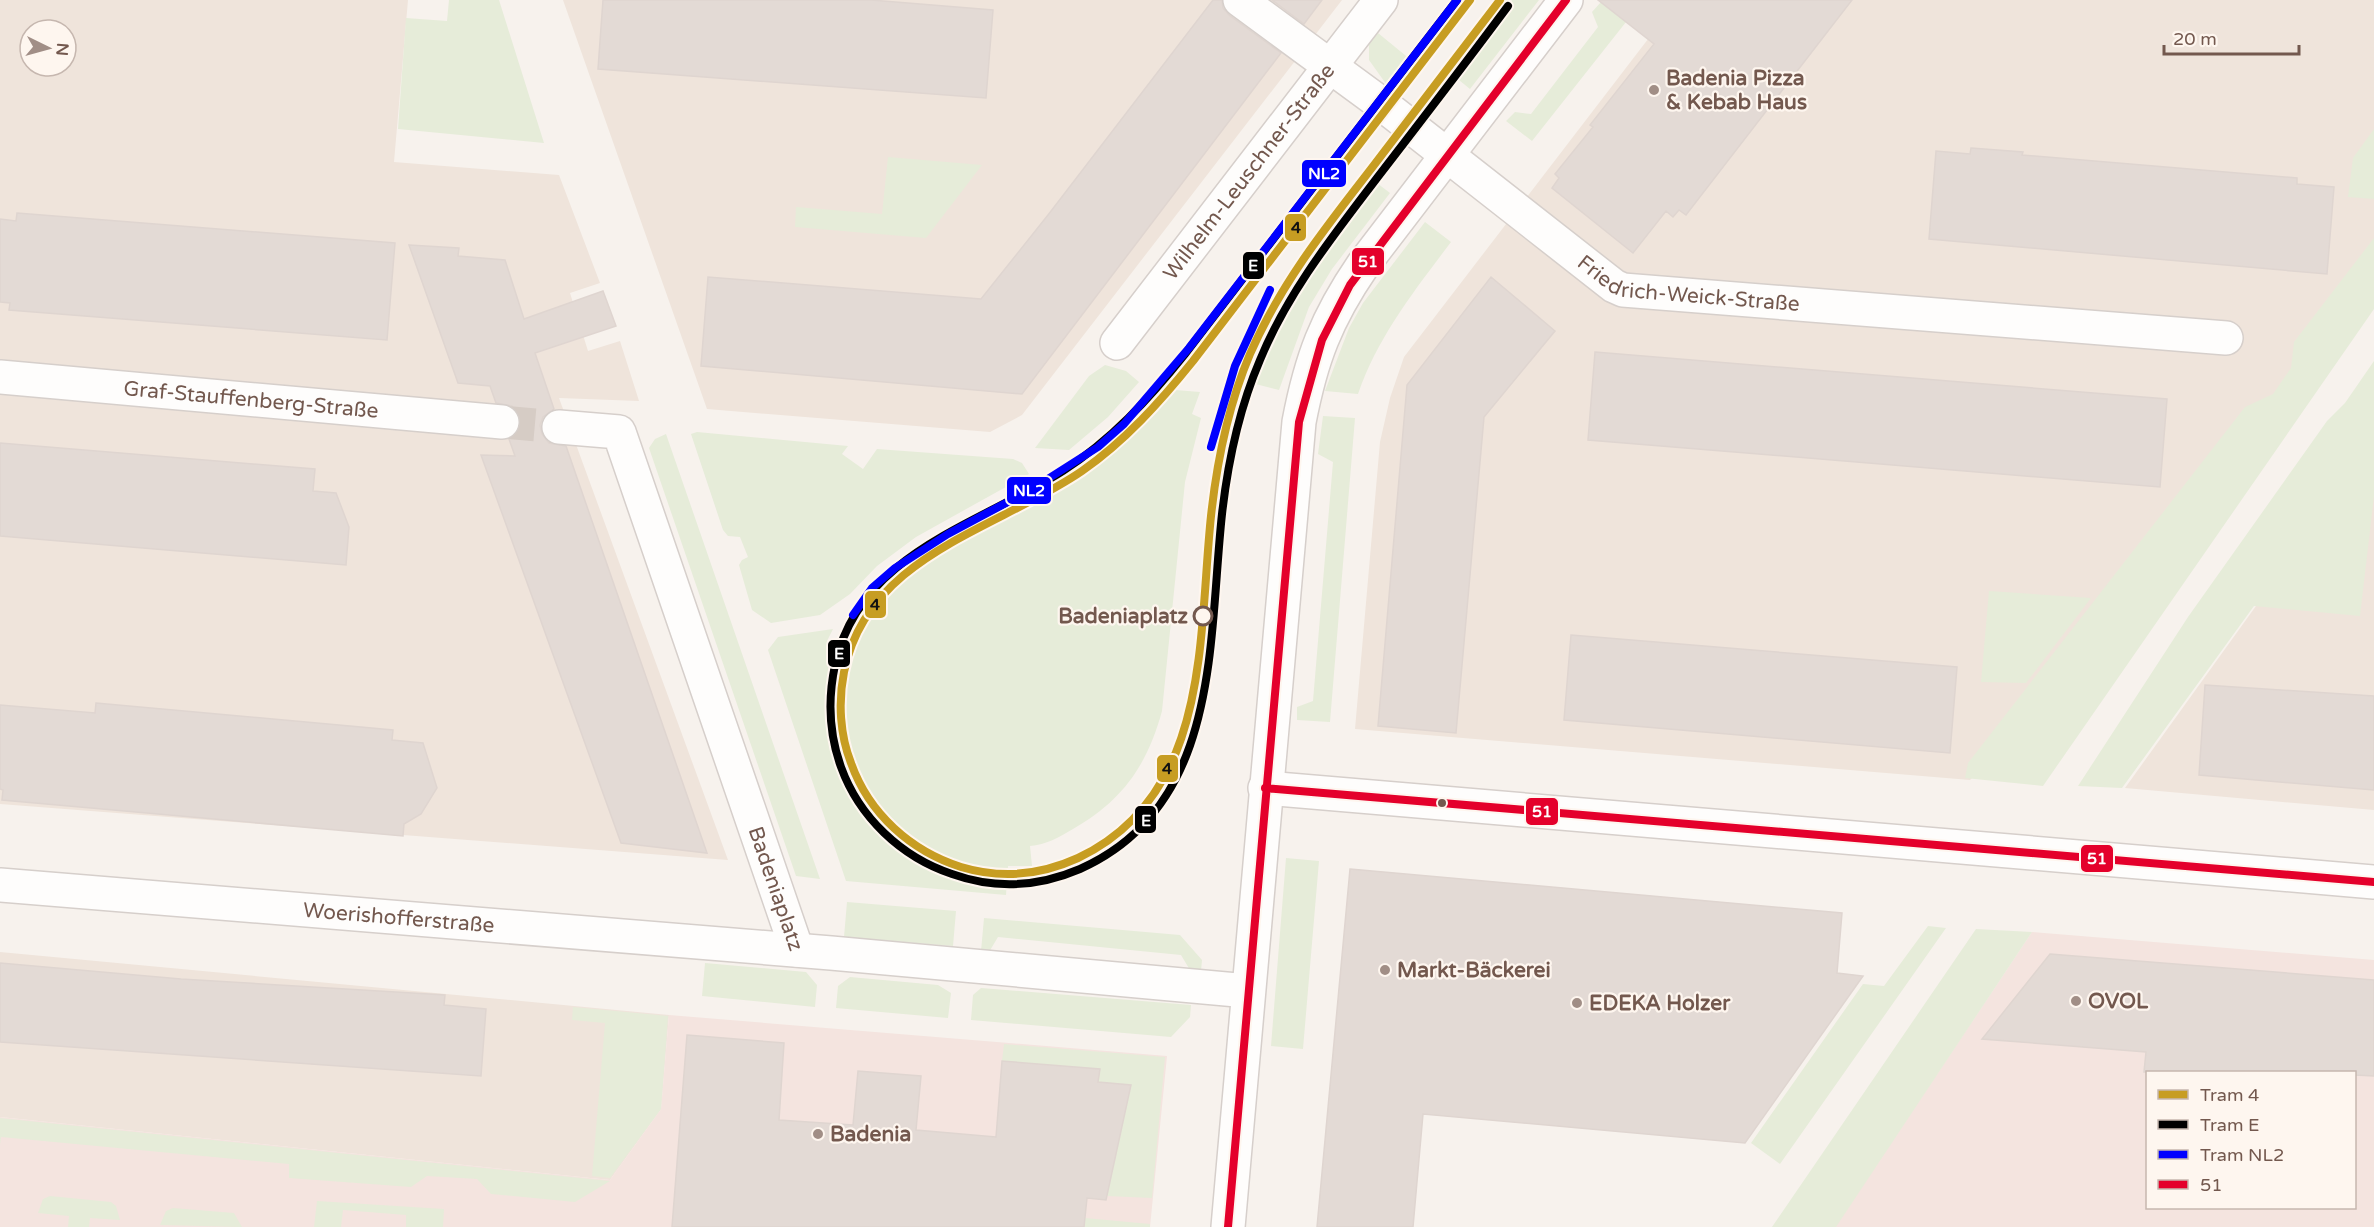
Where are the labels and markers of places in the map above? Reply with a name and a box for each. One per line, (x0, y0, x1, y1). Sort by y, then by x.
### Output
place label: Badenia Pizza & Kebab Haus (1666, 66, 1807, 115)
marker: Badenia Pizza & Kebab Haus (1647, 83, 1661, 97)
place label: Badeniaplatz (1058, 604, 1189, 629)
marker: Badeniaplatz (1193, 606, 1213, 626)
unlabelled marker (1436, 797, 1448, 809)
place label: Markt-Bäckerei (1397, 958, 1551, 983)
marker: Markt-Bäckerei (1378, 963, 1392, 977)
place label: OVOL (2088, 989, 2149, 1014)
place label: EDEKA Holzer (1589, 991, 1731, 1016)
marker: OVOL (2069, 994, 2083, 1008)
marker: EDEKA Holzer (1570, 996, 1584, 1010)
place label: Badenia (830, 1122, 911, 1147)
marker: Badenia (811, 1127, 825, 1141)

